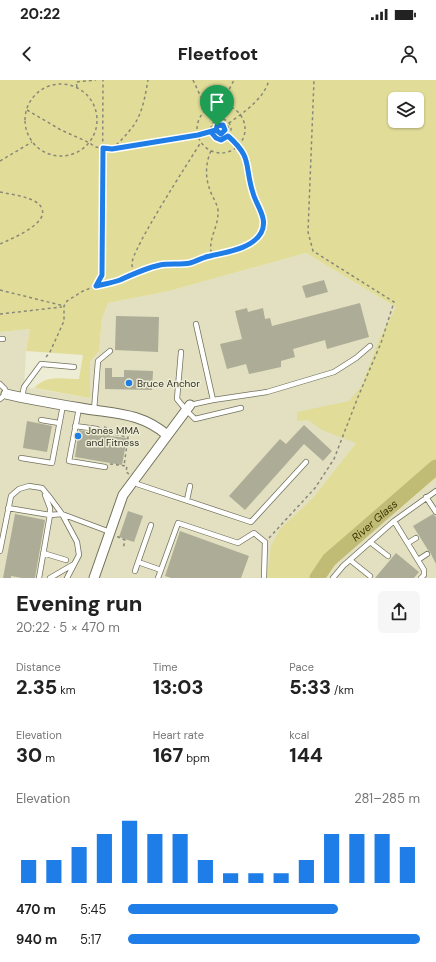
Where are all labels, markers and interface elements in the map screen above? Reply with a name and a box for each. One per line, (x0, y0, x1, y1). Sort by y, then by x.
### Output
text: 20:22 (20, 4, 60, 24)
text: Fleetfoot (178, 42, 258, 66)
icon: back (16, 43, 38, 65)
icon: person (398, 43, 420, 65)
pin (200, 85, 234, 126)
icon: arrive (206, 91, 228, 113)
map controls (388, 92, 424, 128)
button: layers (388, 92, 424, 128)
place label: Bruce Anchor (137, 377, 200, 390)
marker: Bruce Anchor (124, 378, 134, 388)
place label: Jones MMA and Fitness (86, 424, 140, 449)
marker: Jones MMA and Fitness (73, 431, 83, 441)
water label: River Glass (349, 496, 401, 544)
text: Evening run (16, 589, 142, 618)
button: share (378, 591, 420, 633)
text: 20:22 · 5 × 470 m (16, 619, 120, 636)
text: Distance (16, 660, 61, 674)
text: Time (153, 660, 178, 674)
text: Pace (289, 660, 314, 674)
text: 2.35 (16, 674, 57, 700)
text: 13:03 (153, 674, 204, 700)
text: 5:33 (289, 674, 331, 700)
text: km (57, 683, 76, 697)
text: /km (331, 683, 354, 697)
text: Elevation (16, 728, 62, 742)
text: Heart rate (153, 728, 204, 742)
text: kcal (289, 728, 309, 742)
text: 30 (16, 742, 42, 768)
text: 167 (153, 742, 183, 768)
text: 144 (289, 742, 323, 768)
text: m (42, 751, 55, 765)
text: bpm (183, 751, 210, 765)
text: Elevation (16, 790, 70, 807)
text: 281–285 m (354, 790, 420, 807)
text: 470 m (16, 901, 56, 918)
text: 5:45 (80, 901, 106, 918)
text: 940 m (16, 931, 57, 948)
text: 5:17 (80, 931, 102, 948)

